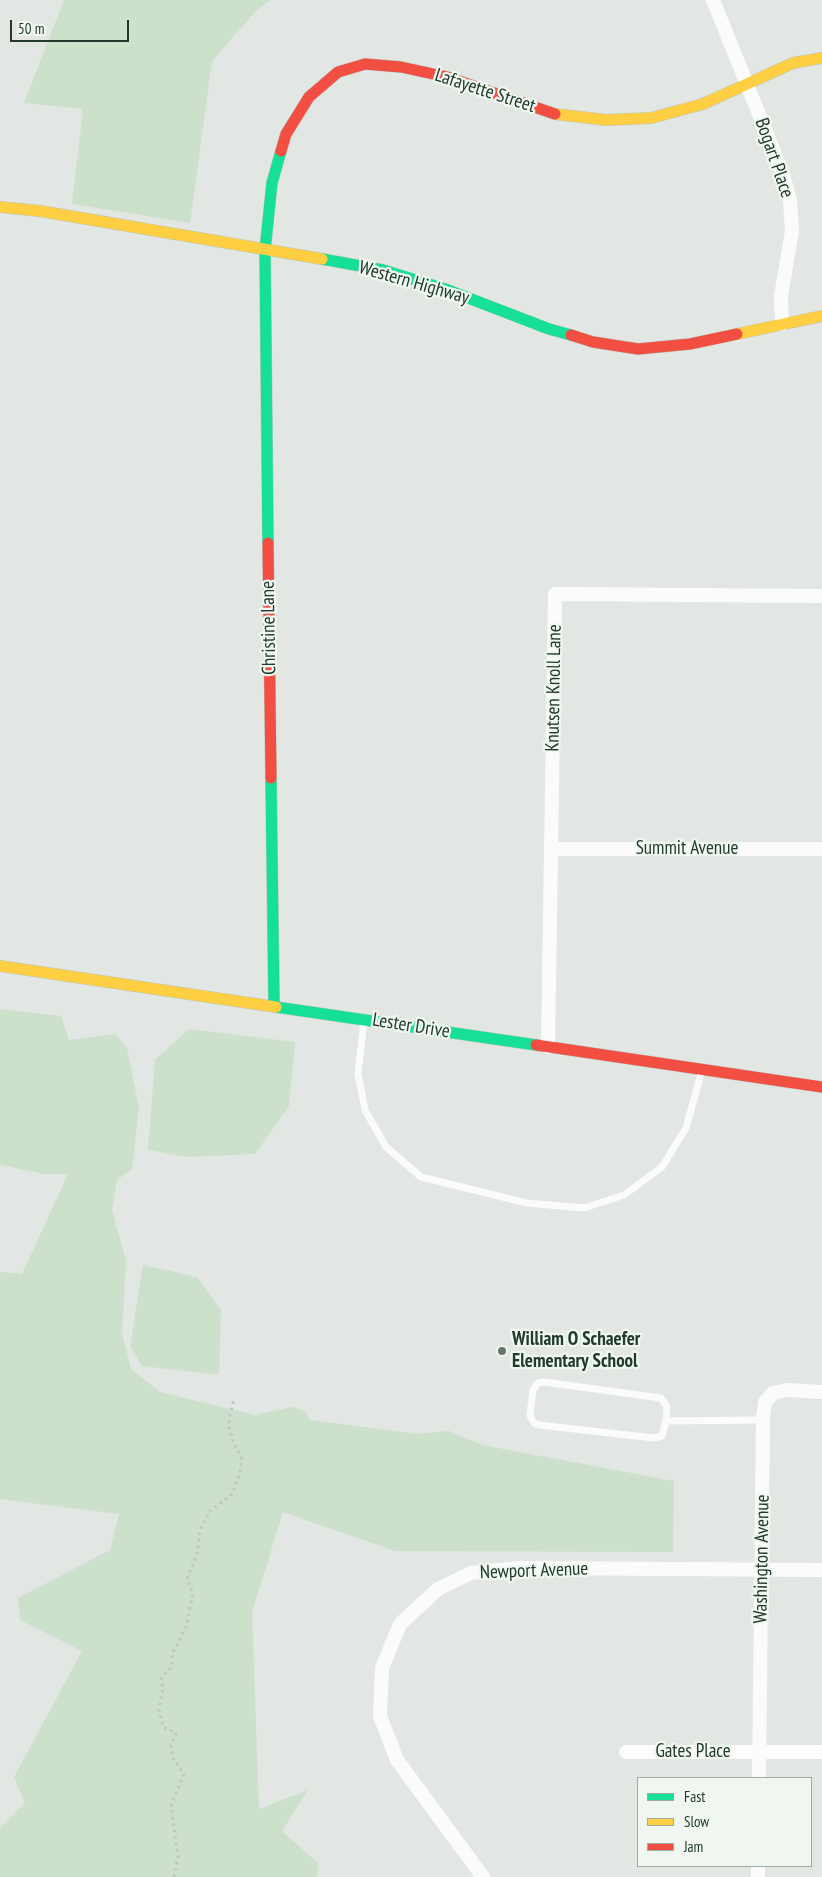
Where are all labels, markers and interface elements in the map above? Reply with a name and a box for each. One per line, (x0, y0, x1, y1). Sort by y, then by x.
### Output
scale bar (12, 10, 131, 42)
text: 50 m (18, 19, 44, 38)
street label: Lafayette Street (432, 64, 538, 118)
street label: Bogart Place (750, 115, 798, 201)
street label: Western Highway (356, 256, 472, 310)
street label: Christine Lane (257, 581, 281, 675)
street label: Knutsen Knoll Lane (541, 624, 567, 752)
street label: Summit Avenue (636, 838, 738, 860)
street label: Lester Drive (371, 1009, 451, 1043)
place label: William O Schaefer Elementary School (512, 1329, 640, 1373)
marker: William O Schaefer Elementary School (496, 1345, 508, 1357)
street label: Washington Avenue (749, 1494, 775, 1624)
street label: Newport Avenue (479, 1558, 589, 1584)
street label: Gates Place (655, 1741, 731, 1763)
legend (637, 1777, 812, 1867)
text: Fast (684, 1787, 705, 1806)
text: Slow (684, 1812, 709, 1831)
text: Jam (684, 1837, 703, 1856)

